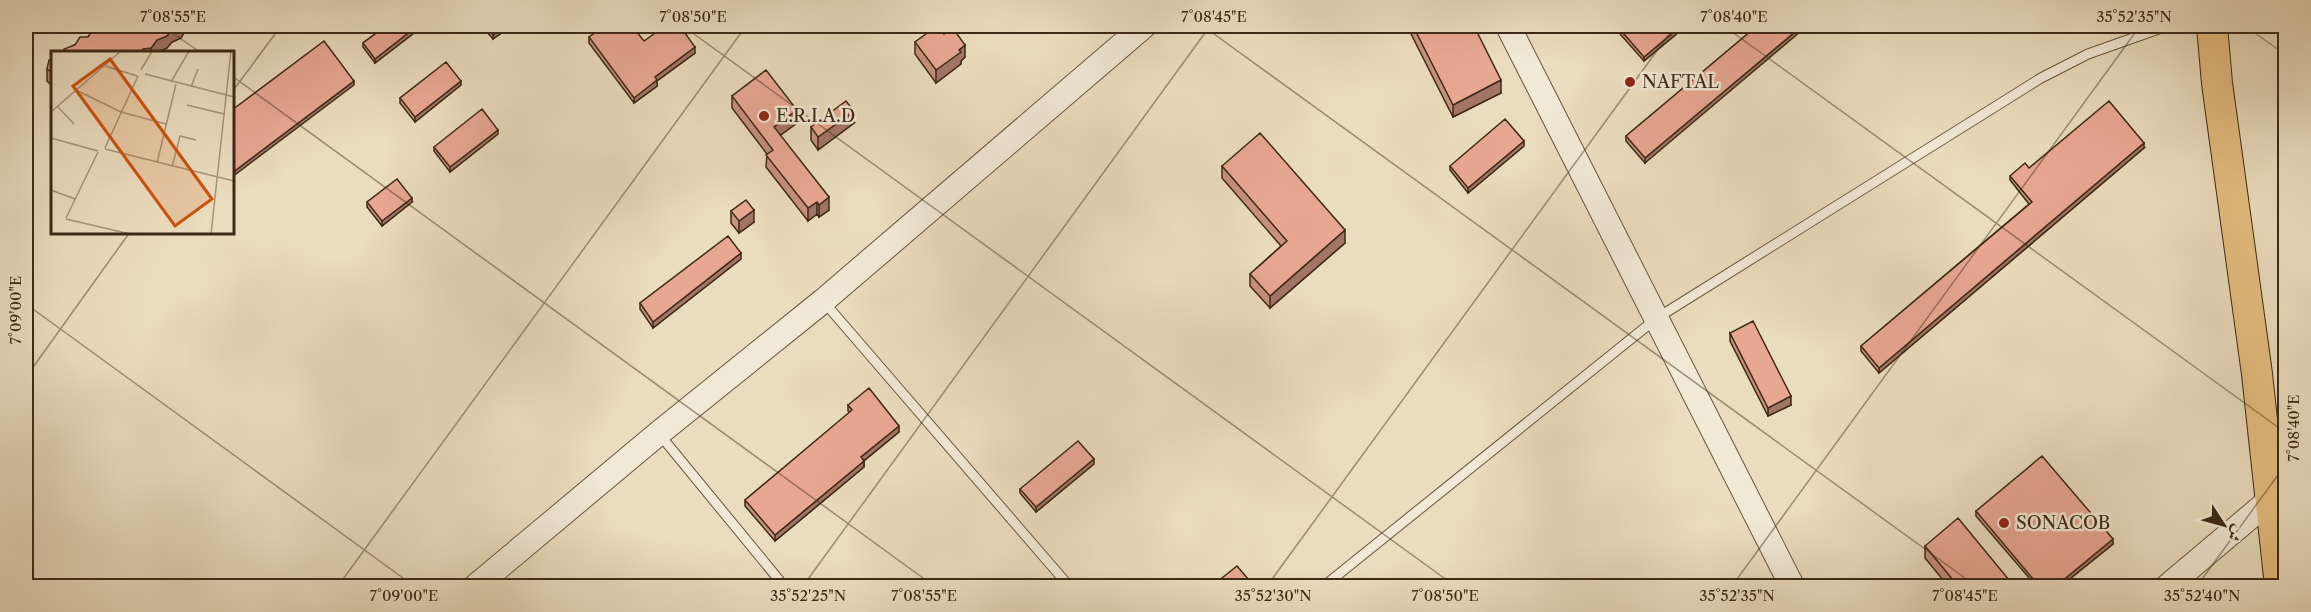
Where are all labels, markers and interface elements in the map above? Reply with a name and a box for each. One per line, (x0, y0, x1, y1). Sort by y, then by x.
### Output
text: 7°08'55"E (140, 7, 206, 26)
text: 7°08'50"E (659, 7, 727, 26)
text: 7°08'45"E (1181, 7, 1247, 26)
text: 7°08'40"E (1700, 7, 1768, 26)
text: 35°52'35"N (2096, 7, 2172, 26)
inset map (51, 51, 234, 234)
place label: NAFTAL (1642, 71, 1719, 93)
marker: NAFTAL (1623, 75, 1637, 89)
place label: E.R.I.A.D (776, 105, 855, 127)
marker: E.R.I.A.D (757, 109, 771, 123)
text: 7°09'00"E (6, 276, 25, 344)
text: 7°08'40"E (2284, 394, 2303, 462)
north arrow (2194, 495, 2254, 555)
place label: SONACOB (2016, 512, 2110, 534)
marker: SONACOB (1997, 516, 2011, 530)
text: ش (2223, 522, 2249, 546)
text: 7°09'00"E (370, 586, 438, 605)
text: 35°52'25"N (770, 586, 846, 605)
text: 7°08'55"E (891, 586, 957, 605)
text: 35°52'30"N (1234, 586, 1312, 605)
text: 7°08'50"E (1411, 586, 1479, 605)
text: 35°52'35"N (1699, 586, 1775, 605)
text: 7°08'45"E (1932, 586, 1998, 605)
text: 35°52'40"N (2164, 586, 2240, 605)

